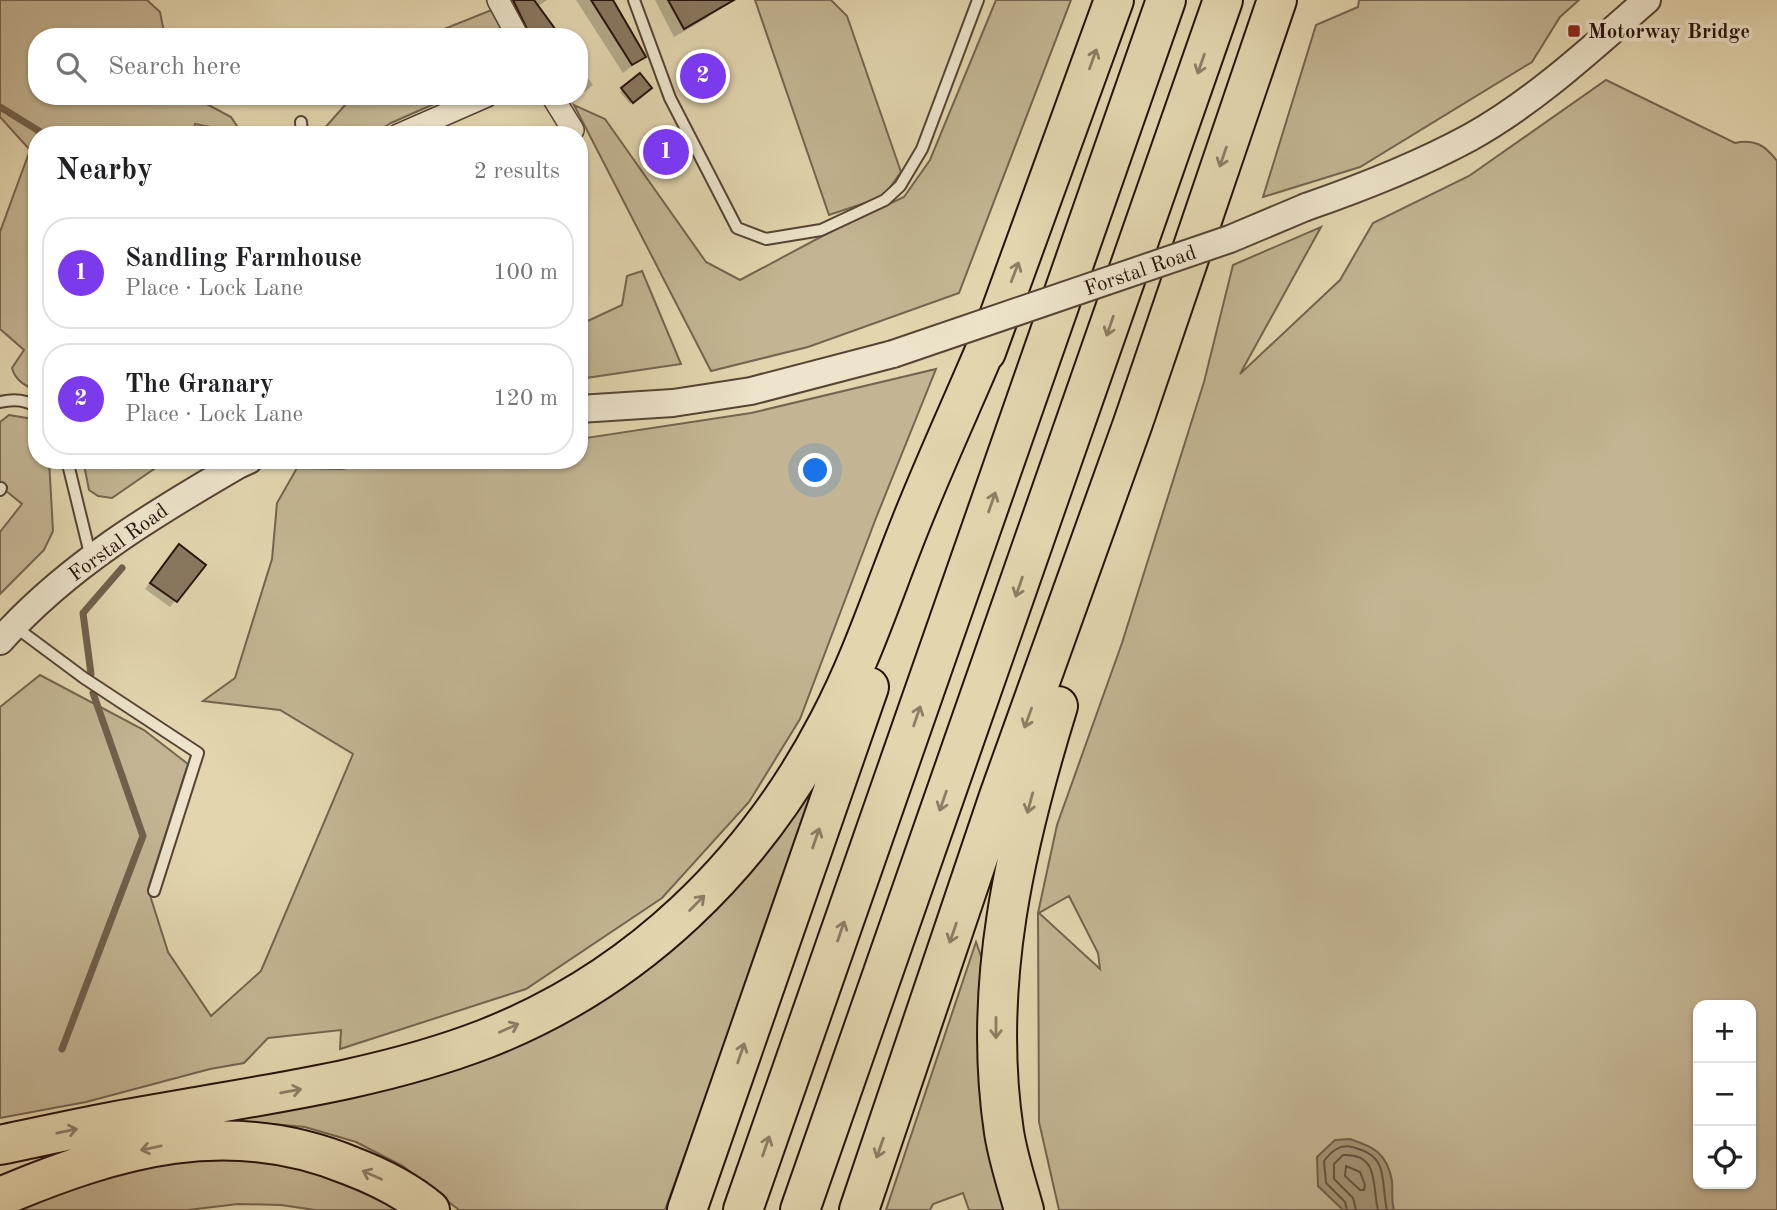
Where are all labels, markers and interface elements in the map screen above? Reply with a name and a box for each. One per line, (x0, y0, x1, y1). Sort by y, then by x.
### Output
place label: Motorway Bridge (1588, 22, 1750, 43)
marker: Motorway Bridge (1566, 23, 1582, 39)
search box (28, 28, 588, 105)
icon: search (52, 48, 90, 86)
one-way arrow (1088, 48, 1100, 70)
pin: 2 (680, 50, 726, 102)
one-way arrow (1193, 53, 1206, 75)
text: Search here (108, 54, 241, 80)
pin: 1 (643, 126, 689, 178)
one-way arrow (1216, 146, 1228, 168)
text: Nearby (56, 156, 153, 186)
text: 2 results (474, 160, 560, 183)
street label: Forstal Road (1082, 242, 1199, 300)
text: Sandling Farmhouse (125, 246, 362, 272)
text: 1 (74, 261, 88, 284)
text: 100 m (493, 261, 558, 284)
one-way arrow (1010, 262, 1023, 284)
text: Place · Lock Lane (125, 277, 303, 300)
one-way arrow (1103, 314, 1115, 336)
text: The Granary (125, 372, 274, 398)
text: 2 (74, 387, 88, 410)
text: 120 m (493, 387, 558, 410)
text: Place · Lock Lane (125, 403, 303, 426)
your location (798, 453, 832, 487)
one-way arrow (987, 491, 999, 513)
street label: Forstal Road (65, 500, 172, 586)
one-way arrow (1012, 575, 1024, 597)
one-way arrow (912, 706, 924, 728)
one-way arrow (1021, 707, 1033, 729)
one-way arrow (936, 790, 948, 812)
one-way arrow (1022, 792, 1035, 814)
one-way arrow (811, 828, 823, 850)
one-way arrow (688, 894, 705, 911)
one-way arrow (835, 920, 848, 942)
one-way arrow (946, 922, 959, 944)
map controls (1693, 1000, 1756, 1189)
button: + (1693, 1000, 1756, 1063)
one-way arrow (989, 1016, 1003, 1039)
one-way arrow (498, 1021, 519, 1034)
one-way arrow (735, 1042, 748, 1064)
button: − (1693, 1063, 1756, 1126)
one-way arrow (279, 1084, 302, 1097)
one-way arrow (55, 1124, 78, 1138)
button: locate (1693, 1126, 1756, 1189)
one-way arrow (761, 1135, 773, 1157)
one-way arrow (873, 1137, 885, 1159)
one-way arrow (140, 1142, 163, 1156)
one-way arrow (362, 1168, 383, 1181)

